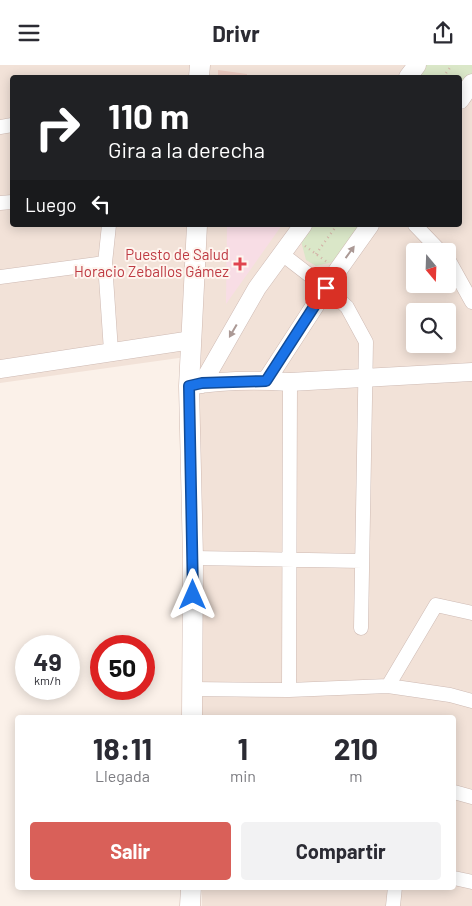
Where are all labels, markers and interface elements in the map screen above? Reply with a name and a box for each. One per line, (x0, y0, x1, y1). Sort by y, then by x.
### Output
icon: menu (15, 19, 43, 47)
icon: share (429, 19, 457, 47)
text: Drivr (212, 20, 260, 46)
text: 110 m (108, 94, 189, 136)
icon: right (25, 95, 90, 160)
text: Gira a la derecha (108, 136, 265, 162)
icon: left (87, 190, 115, 218)
text: Luego (25, 193, 77, 216)
north arrow (406, 243, 456, 293)
map controls (406, 243, 456, 353)
place label: Puesto de Salud Horacio Zeballos Gámez (74, 245, 229, 280)
one-way arrow (345, 246, 356, 259)
marker: Puesto de Salud Horacio Zeballos Gámez (233, 257, 247, 271)
pin (305, 267, 347, 309)
icon: arrive (312, 274, 340, 302)
button: search (406, 303, 456, 353)
one-way arrow (228, 324, 237, 337)
position arrow (166, 568, 218, 620)
speed limit sign: 50 (90, 635, 155, 700)
text: 49 (33, 646, 62, 676)
text: km/h (34, 673, 61, 687)
text: 18:11 (93, 730, 152, 766)
text: 1 (238, 730, 248, 766)
text: 210 (334, 730, 378, 766)
text: Llegada (95, 766, 150, 785)
text: min (230, 766, 256, 785)
text: m (349, 766, 363, 785)
button: Salir (30, 822, 231, 880)
button: Compartir (241, 822, 441, 880)

